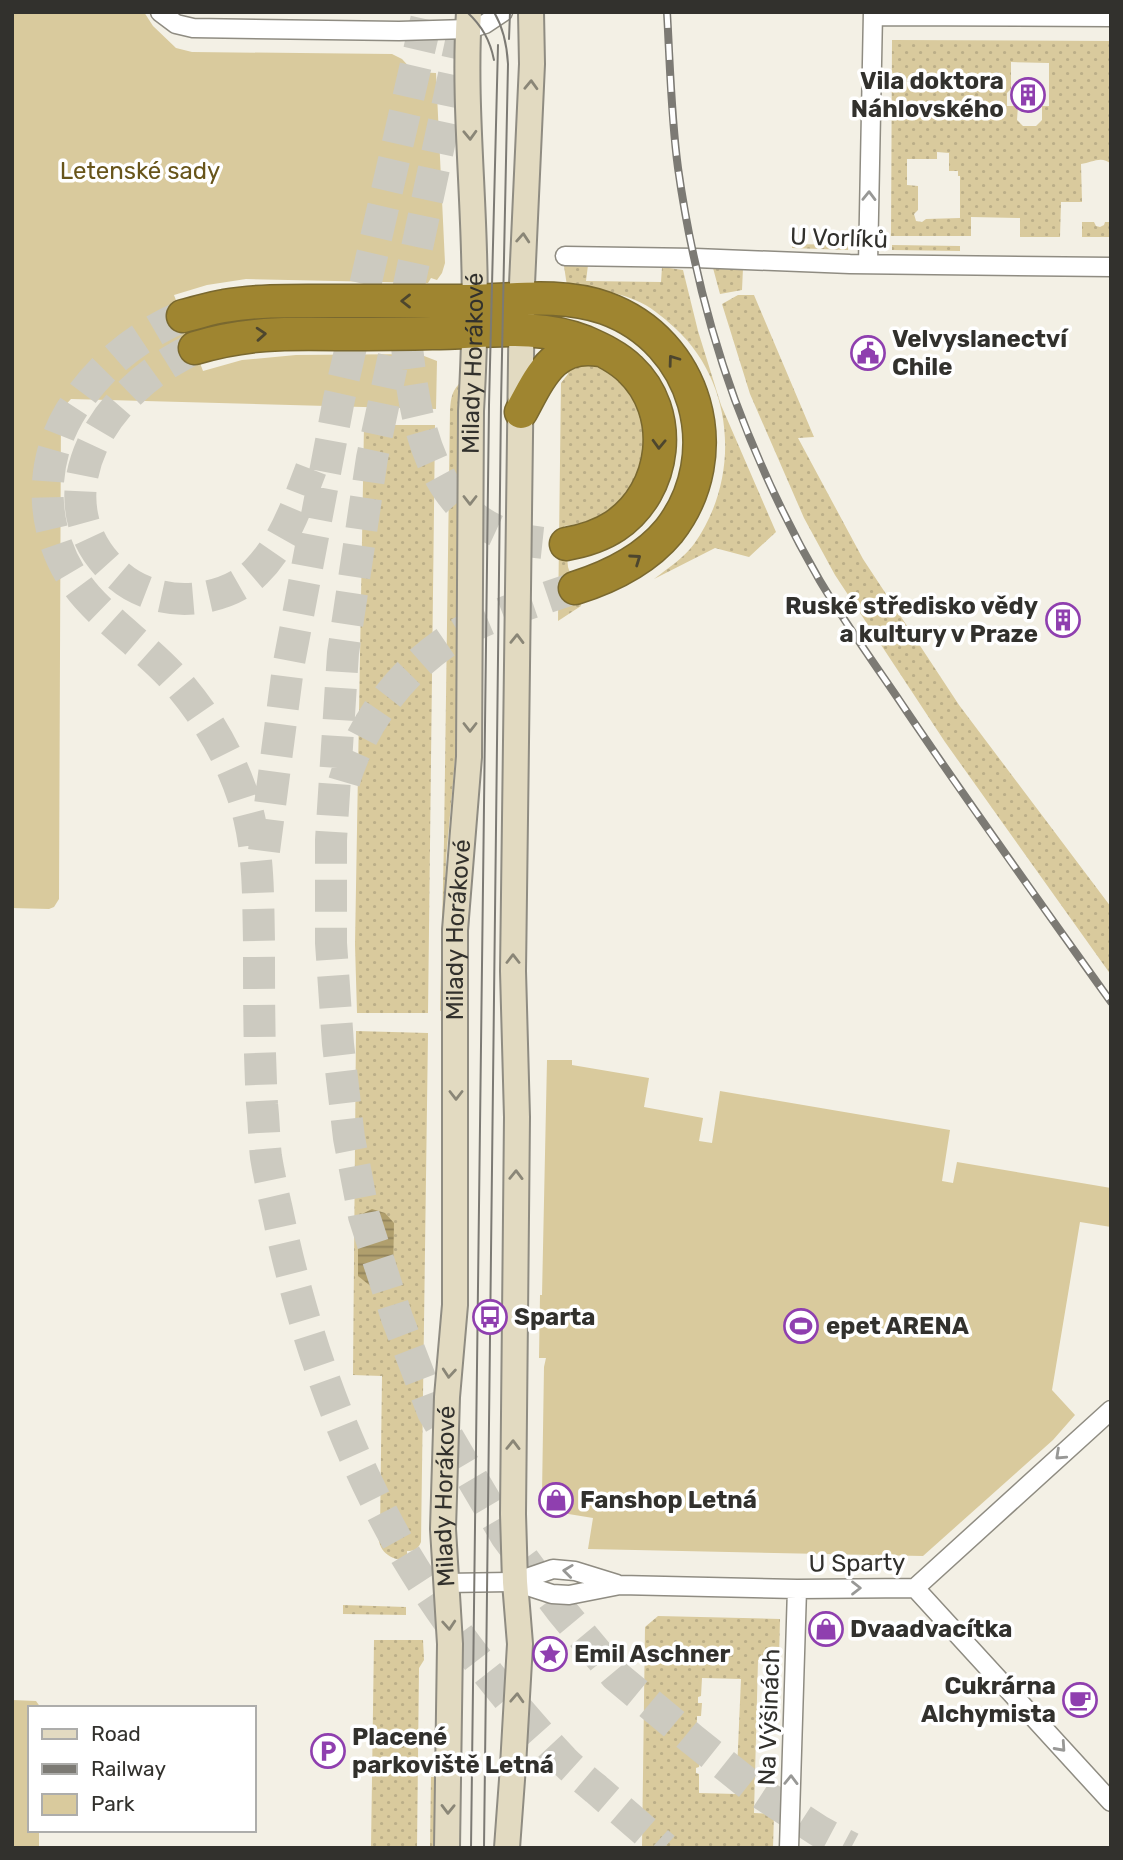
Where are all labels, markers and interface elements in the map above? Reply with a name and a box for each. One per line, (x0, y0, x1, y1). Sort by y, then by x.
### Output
place label: Vila doktora Náhlovského (851, 67, 1004, 123)
building icon: Vila doktora Náhlovského (1009, 76, 1047, 114)
one-way arrow (524, 79, 539, 90)
one-way arrow (462, 130, 478, 141)
park label: Letenské sady (60, 157, 220, 185)
one-way arrow (862, 190, 877, 201)
street label: U Vorlíků (790, 222, 888, 254)
one-way arrow (515, 232, 530, 243)
street label: Milady Horákové (457, 272, 489, 454)
one-way arrow (400, 293, 411, 309)
place label: Velvyslanectví Chile (892, 325, 1069, 381)
one-way arrow (256, 327, 267, 342)
public building icon: Velvyslanectví Chile (849, 334, 887, 372)
one-way arrow (668, 355, 681, 368)
one-way arrow (652, 438, 667, 449)
one-way arrow (462, 495, 478, 505)
one-way arrow (628, 555, 641, 567)
place label: Ruské středisko vědy a kultury v Praze (785, 592, 1038, 648)
building icon: Ruské středisko vědy a kultury v Praze (1044, 601, 1082, 639)
one-way arrow (509, 634, 525, 644)
one-way arrow (462, 722, 478, 733)
street label: Milady Horákové (441, 838, 476, 1020)
one-way arrow (505, 953, 521, 963)
one-way arrow (448, 1090, 464, 1100)
one-way arrow (508, 1169, 524, 1180)
bus stop icon: Sparta (471, 1298, 509, 1336)
place label: Sparta (514, 1303, 595, 1331)
sports icon: epet ARENA (782, 1307, 820, 1345)
place label: epet ARENA (826, 1312, 969, 1340)
one-way arrow (442, 1368, 457, 1379)
street label: Milady Horákové (429, 1405, 461, 1588)
one-way arrow (506, 1440, 521, 1451)
one-way arrow (1055, 1447, 1068, 1459)
shop icon: Fanshop Letná (537, 1481, 575, 1519)
place label: Fanshop Letná (580, 1486, 757, 1514)
street label: U Sparty (808, 1548, 906, 1578)
one-way arrow (562, 1564, 573, 1579)
one-way arrow (852, 1580, 862, 1596)
shop icon: Dvaadvacítka (807, 1610, 845, 1648)
place label: Dvaadvacítka (850, 1615, 1012, 1643)
one-way arrow (441, 1620, 456, 1631)
place icon: Emil Aschner (531, 1635, 569, 1673)
place label: Emil Aschner (574, 1640, 730, 1668)
street label: Na Výšinách (753, 1648, 785, 1786)
place label: Cukrárna Alchymista (921, 1672, 1056, 1728)
cafe icon: Cukrárna Alchymista (1061, 1681, 1099, 1719)
one-way arrow (509, 1692, 524, 1703)
legend (28, 1706, 256, 1832)
text: Road (91, 1721, 141, 1746)
place label: Placené parkoviště Letná (352, 1723, 554, 1779)
parking icon: Placené parkoviště Letná (309, 1732, 347, 1770)
one-way arrow (1052, 1739, 1065, 1752)
text: Railway (91, 1756, 166, 1781)
one-way arrow (784, 1774, 799, 1785)
text: Park (91, 1791, 135, 1816)
one-way arrow (440, 1804, 456, 1815)

